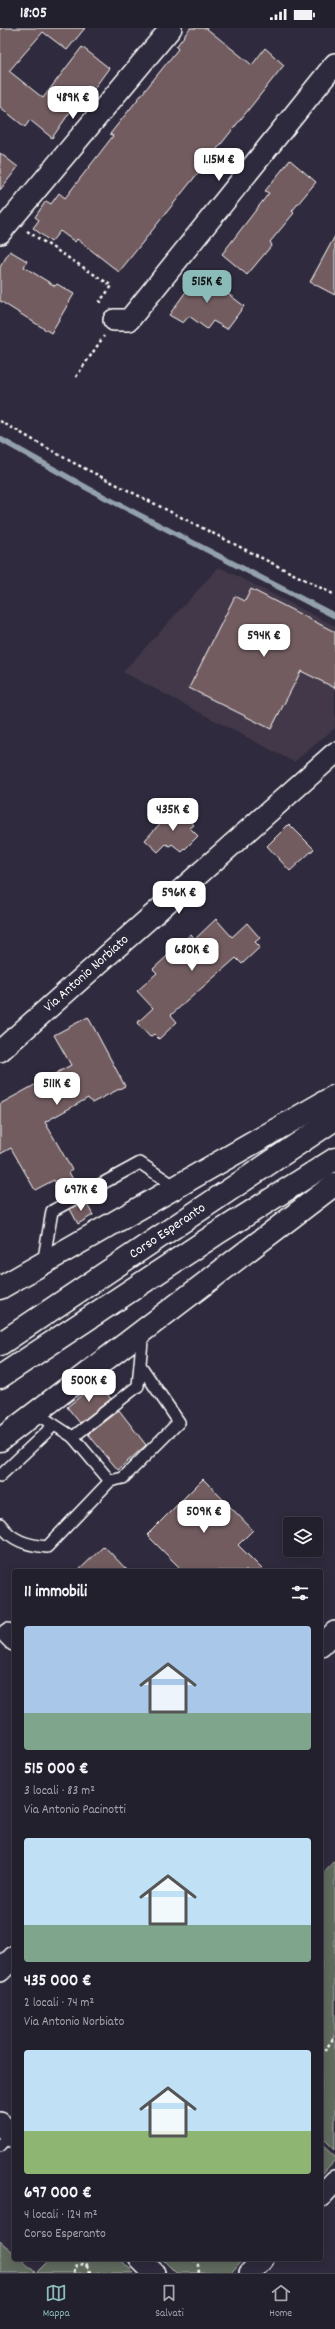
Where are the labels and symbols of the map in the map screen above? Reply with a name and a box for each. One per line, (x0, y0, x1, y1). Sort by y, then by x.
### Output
pin: 489K € (40, 86, 106, 120)
pin: 1.15M € (182, 148, 256, 182)
pin: 515K € (174, 270, 240, 304)
pin: 594K € (231, 624, 297, 658)
pin: 435K € (140, 798, 206, 832)
pin: 596K € (146, 881, 212, 915)
street label: Via Antonio Norbiato (40, 931, 134, 1017)
pin: 680K € (159, 938, 225, 972)
pin: 511K € (24, 1072, 90, 1106)
pin: 697K € (48, 1178, 114, 1212)
street label: Corso Esperanto (125, 1198, 210, 1264)
pin: 500K € (56, 1369, 122, 1403)
pin: 509K € (171, 1500, 237, 1534)

